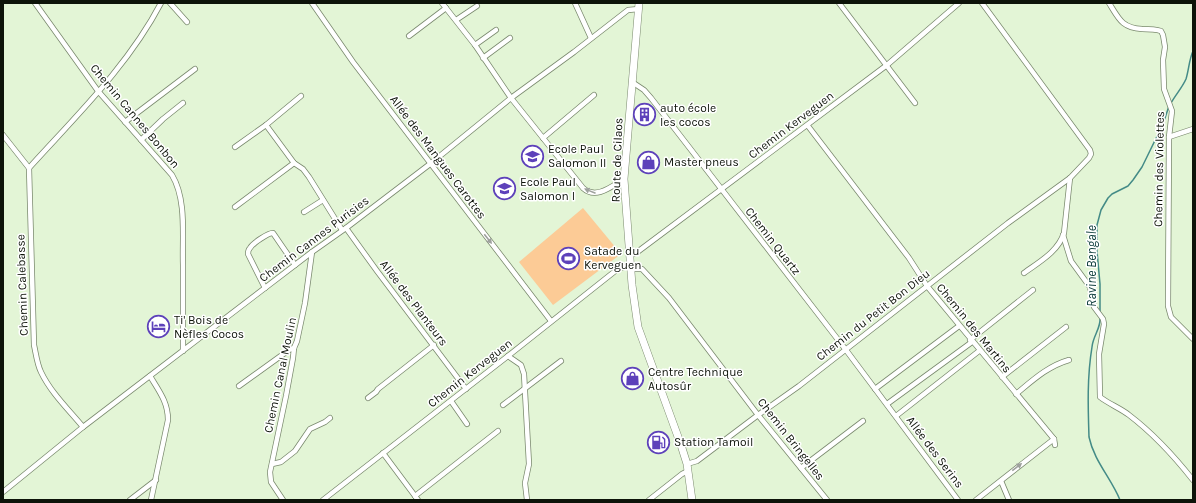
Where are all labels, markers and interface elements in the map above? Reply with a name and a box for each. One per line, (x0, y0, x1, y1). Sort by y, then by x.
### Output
street label: Chemin Cannes Bonbon (87, 61, 183, 171)
street label: Chemin Kerveguen (746, 88, 836, 162)
street label: Allée des Mangues Carottes (387, 93, 489, 221)
place label: auto école les cocos (660, 101, 716, 129)
building icon: auto école les cocos (632, 102, 658, 128)
street label: Chemin des Violettes (1151, 111, 1167, 227)
street label: Route de Cilaos (609, 117, 625, 203)
place label: Ecole Paul Salomon II (548, 142, 606, 170)
school or university icon: Ecole Paul Salomon II (519, 143, 545, 169)
shop icon: Master pneus (635, 149, 661, 175)
place label: Master pneus (664, 155, 739, 169)
place label: Ecole Paul Salomon I (520, 175, 576, 203)
school or university icon: Ecole Paul Salomon I (491, 176, 517, 202)
one-way arrow (583, 188, 595, 194)
street label: Chemin Cannes Purisies (256, 193, 372, 285)
street label: Chemin Quartz (742, 204, 804, 278)
water label: Ravine Bengale (1084, 225, 1099, 307)
street label: Chemin Calebasse (13, 234, 31, 336)
one-way arrow (484, 234, 493, 245)
place label: Satade du Kerveguen (584, 244, 641, 272)
sports icon: Satade du Kerveguen (556, 245, 582, 271)
street label: Allée des Planteurs (377, 257, 451, 349)
street label: Chemin du Petit Bon Dieu (813, 266, 933, 364)
street label: Chemin des Martins (934, 281, 1014, 375)
place label: Ti' Bois de Nèfles Cocos (174, 313, 244, 341)
hotel icon: Ti' Bois de Nèfles Cocos (145, 314, 171, 340)
street label: Chemin Canal Moulin (261, 316, 299, 434)
street label: Chemin Kerveguen (425, 336, 515, 410)
place label: Centre Technique Autosûr (648, 365, 743, 393)
shop icon: Centre Technique Autosûr (620, 366, 646, 392)
street label: Chemin Bringelles (755, 395, 827, 483)
street label: Allée des Serins (903, 413, 967, 491)
fuel station icon: Station Tamoil (646, 429, 672, 455)
place label: Station Tamoil (674, 435, 753, 449)
one-way arrow (1012, 463, 1023, 472)

